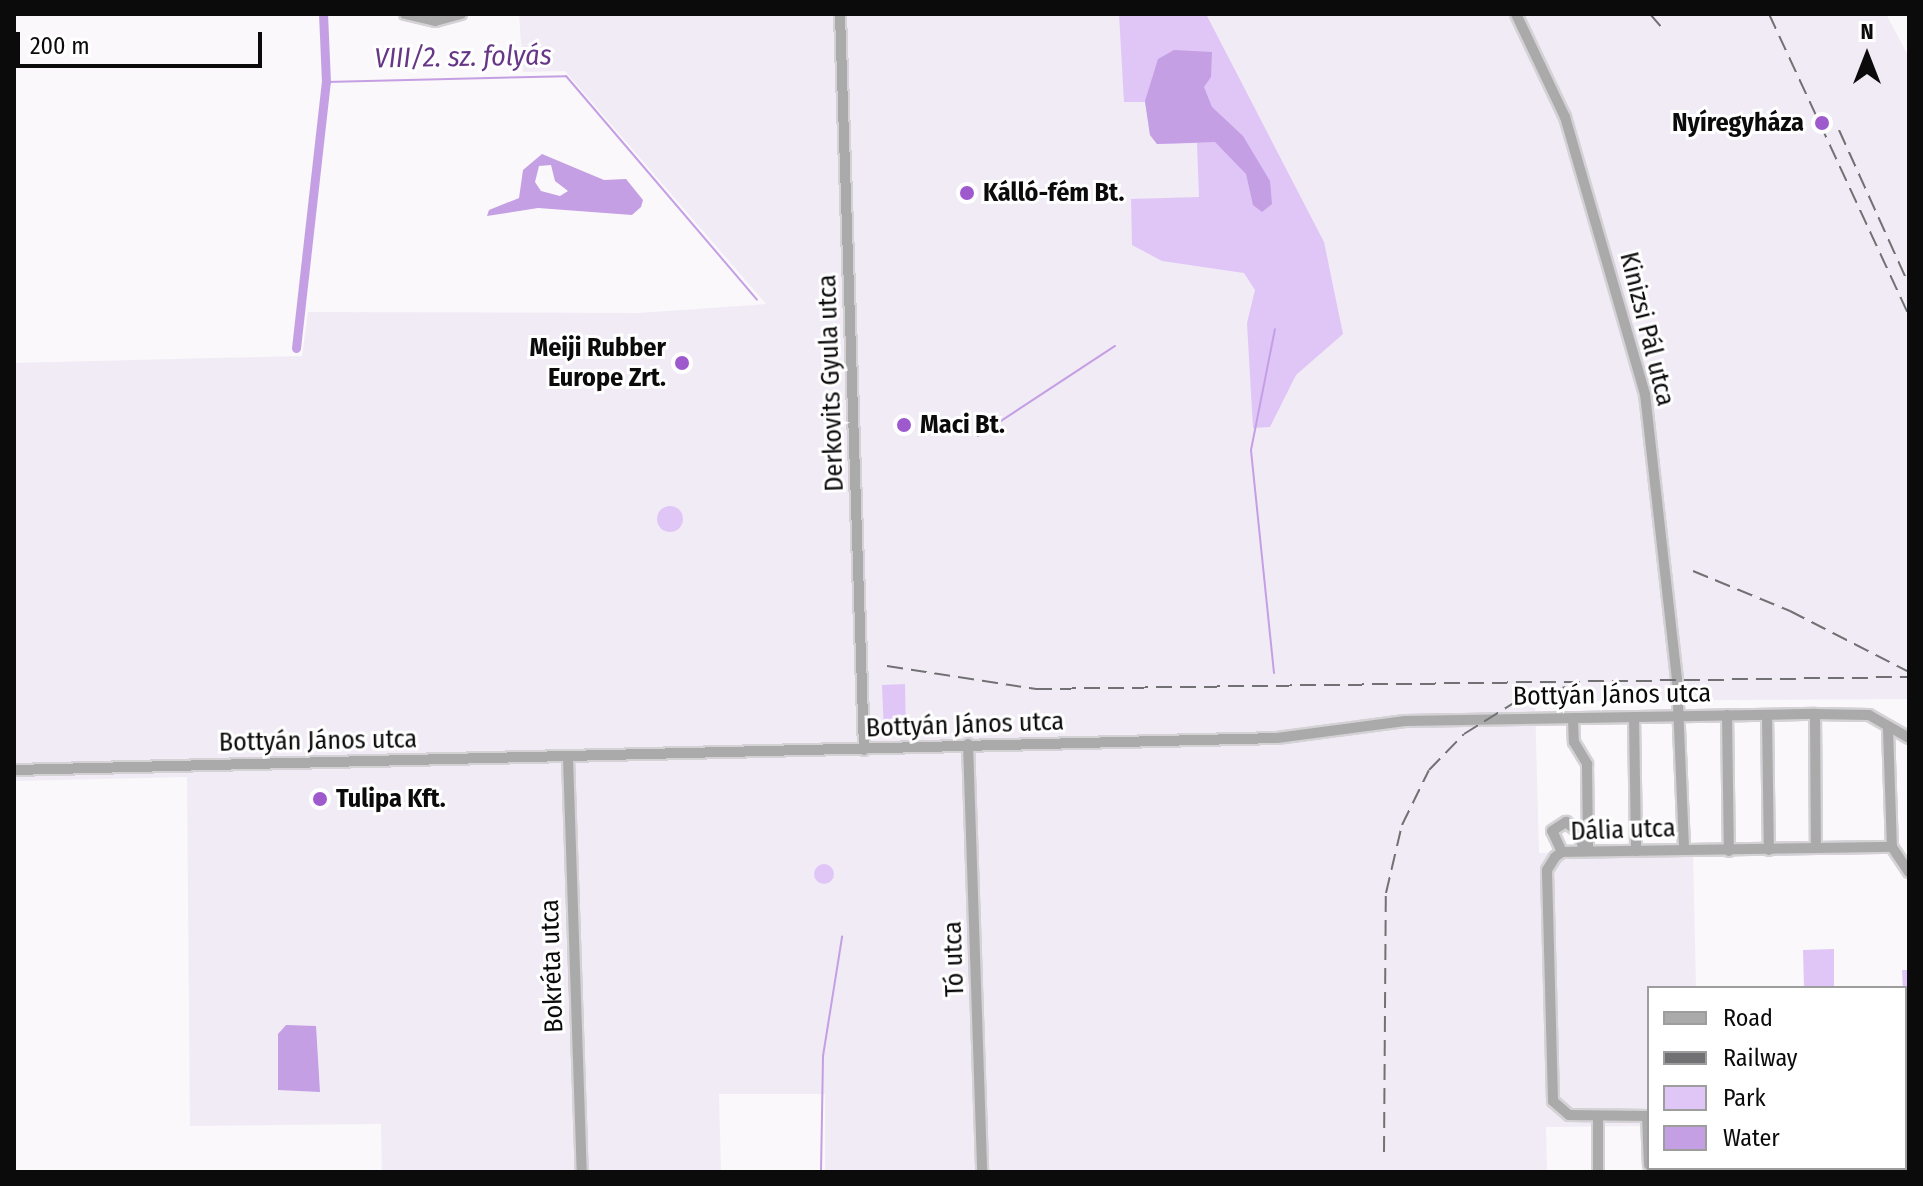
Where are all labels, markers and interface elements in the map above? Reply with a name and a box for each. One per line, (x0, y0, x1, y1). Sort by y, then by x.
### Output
scale bar (20, 16, 266, 66)
north arrow (1827, 16, 1907, 96)
text: N (1860, 18, 1874, 45)
text: 200 m (30, 32, 90, 60)
water label: VIII/2. sz. folyás (374, 39, 552, 75)
place label: Nyíregyháza (1672, 107, 1804, 139)
marker: Nyíregyháza (1811, 112, 1833, 134)
place label: Kálló-fém Bt. (983, 177, 1124, 209)
marker: Kálló-fém Bt. (958, 184, 976, 202)
street label: Kinizsi Pál utca (1613, 249, 1681, 409)
street label: Derkovits Gyula utca (812, 274, 850, 492)
place label: Meiji Rubber Europe Zrt. (529, 332, 666, 394)
marker: Meiji Rubber Europe Zrt. (673, 354, 691, 372)
place label: Maci Bt. (920, 409, 1005, 441)
marker: Maci Bt. (895, 416, 913, 434)
street label: Bottyán János utca (1513, 678, 1711, 712)
street label: Bottyán János utca (865, 706, 1065, 744)
street label: Bottyán János utca (219, 724, 417, 758)
place label: Tulipa Kft. (336, 783, 446, 815)
marker: Tulipa Kft. (311, 790, 329, 808)
street label: Dália utca (1570, 813, 1676, 847)
street label: Bokréta utca (534, 899, 570, 1033)
street label: Tó utca (937, 921, 971, 997)
legend (1647, 986, 1907, 1170)
text: Road (1723, 1004, 1773, 1032)
text: Railway (1723, 1044, 1798, 1072)
text: Park (1723, 1084, 1766, 1112)
text: Water (1723, 1124, 1780, 1152)

